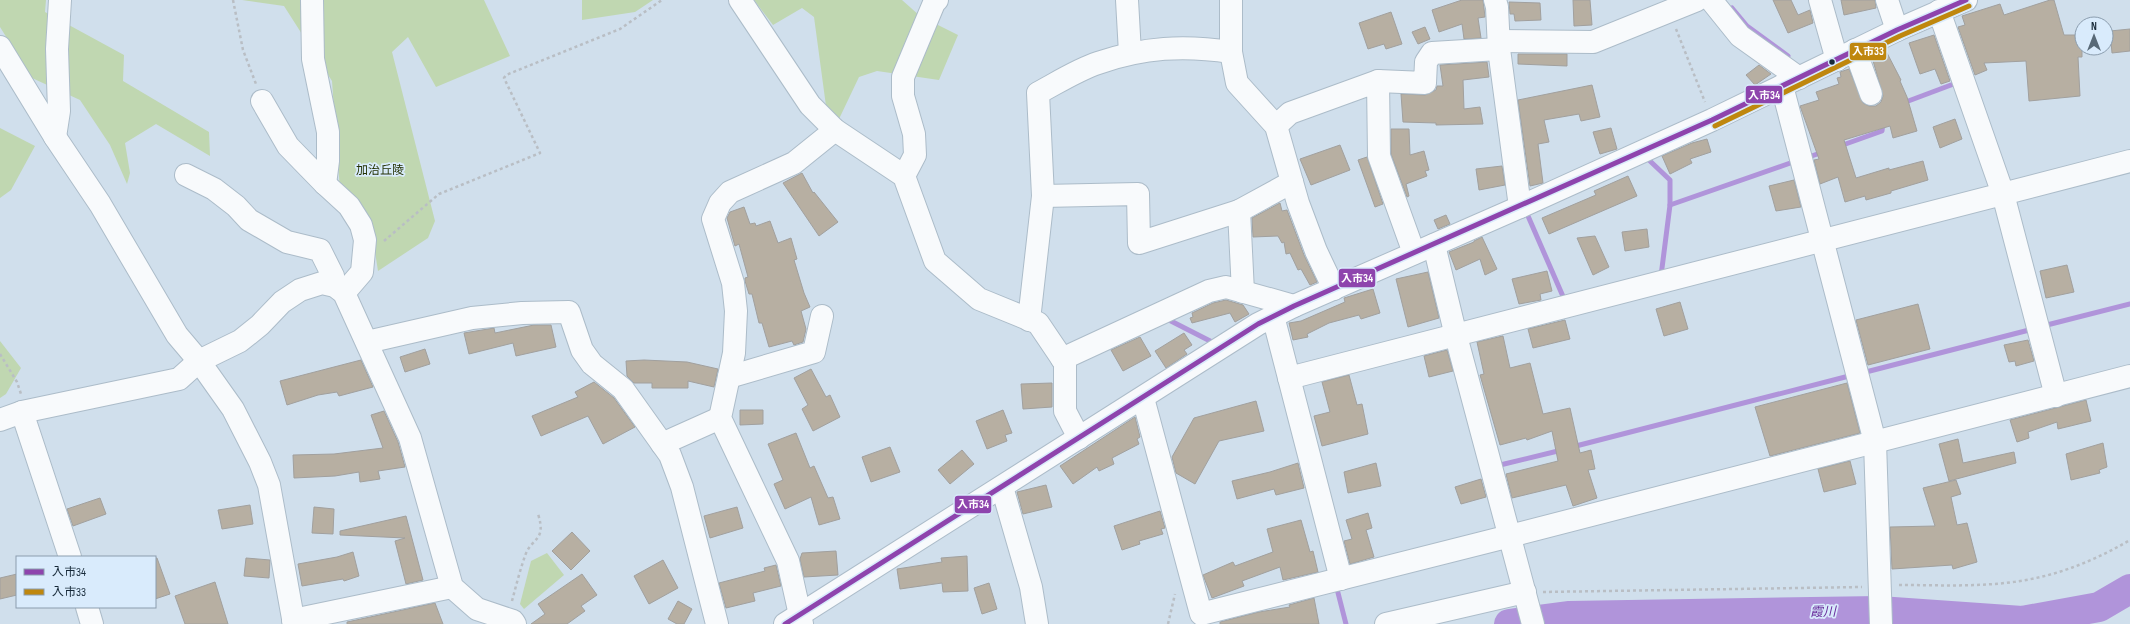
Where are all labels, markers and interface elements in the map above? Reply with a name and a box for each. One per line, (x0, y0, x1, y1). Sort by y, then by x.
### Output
north arrow (2074, 16, 2114, 56)
text: N (2091, 20, 2097, 33)
line badge: 入市33 (1849, 42, 1887, 61)
text: 入市33 (1852, 45, 1884, 58)
unlabelled marker (1827, 57, 1837, 67)
line badge: 入市34 (1745, 85, 1783, 104)
text: 入市34 (1748, 89, 1780, 102)
park label: 加治丘陵 (356, 163, 404, 178)
line badge: 入市34 (1338, 268, 1376, 288)
text: 入市34 (1341, 272, 1373, 285)
line badge: 入市34 (954, 495, 992, 514)
text: 入市34 (957, 498, 989, 511)
legend (16, 556, 156, 608)
text: 入市34 (52, 565, 86, 580)
text: 入市33 (52, 585, 86, 600)
water label: 霞川 (1810, 604, 1838, 620)

